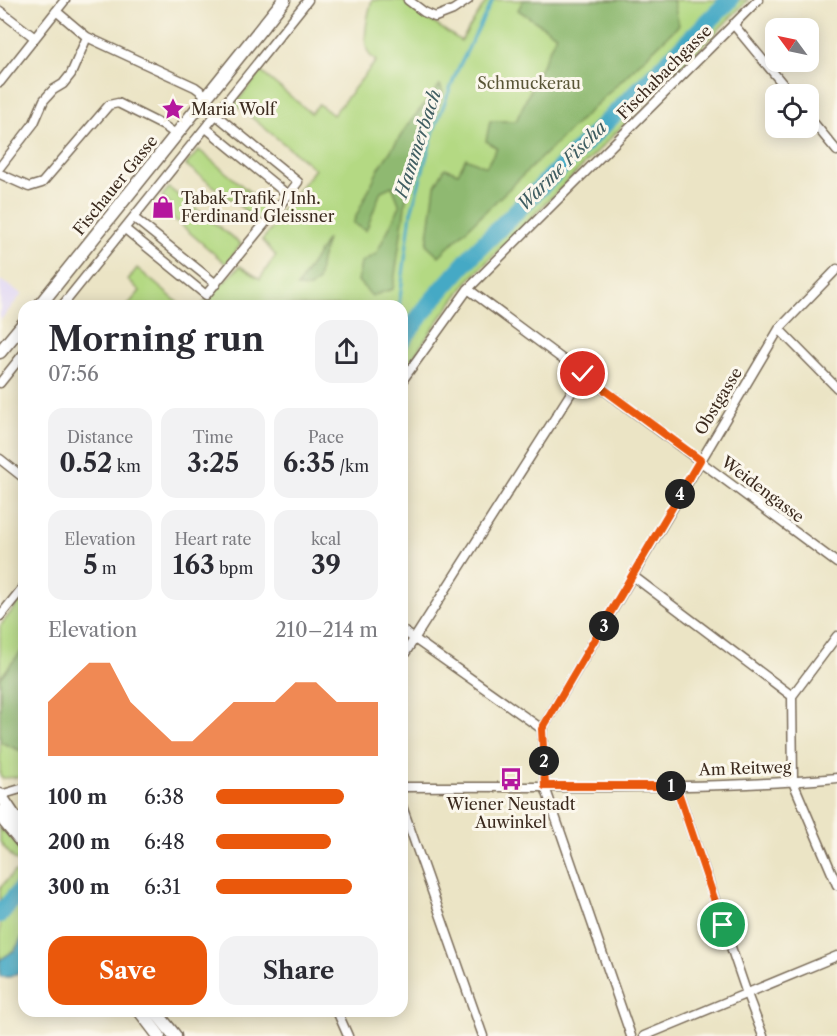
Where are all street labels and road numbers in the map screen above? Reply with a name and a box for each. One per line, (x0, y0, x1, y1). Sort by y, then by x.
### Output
street label: Fischabachgasse (613, 21, 715, 123)
street label: Fischauer Gasse (69, 131, 161, 239)
street label: Obstgasse (690, 364, 746, 438)
street label: Weidengasse (717, 451, 808, 527)
street label: Am Reitweg (698, 756, 792, 780)

